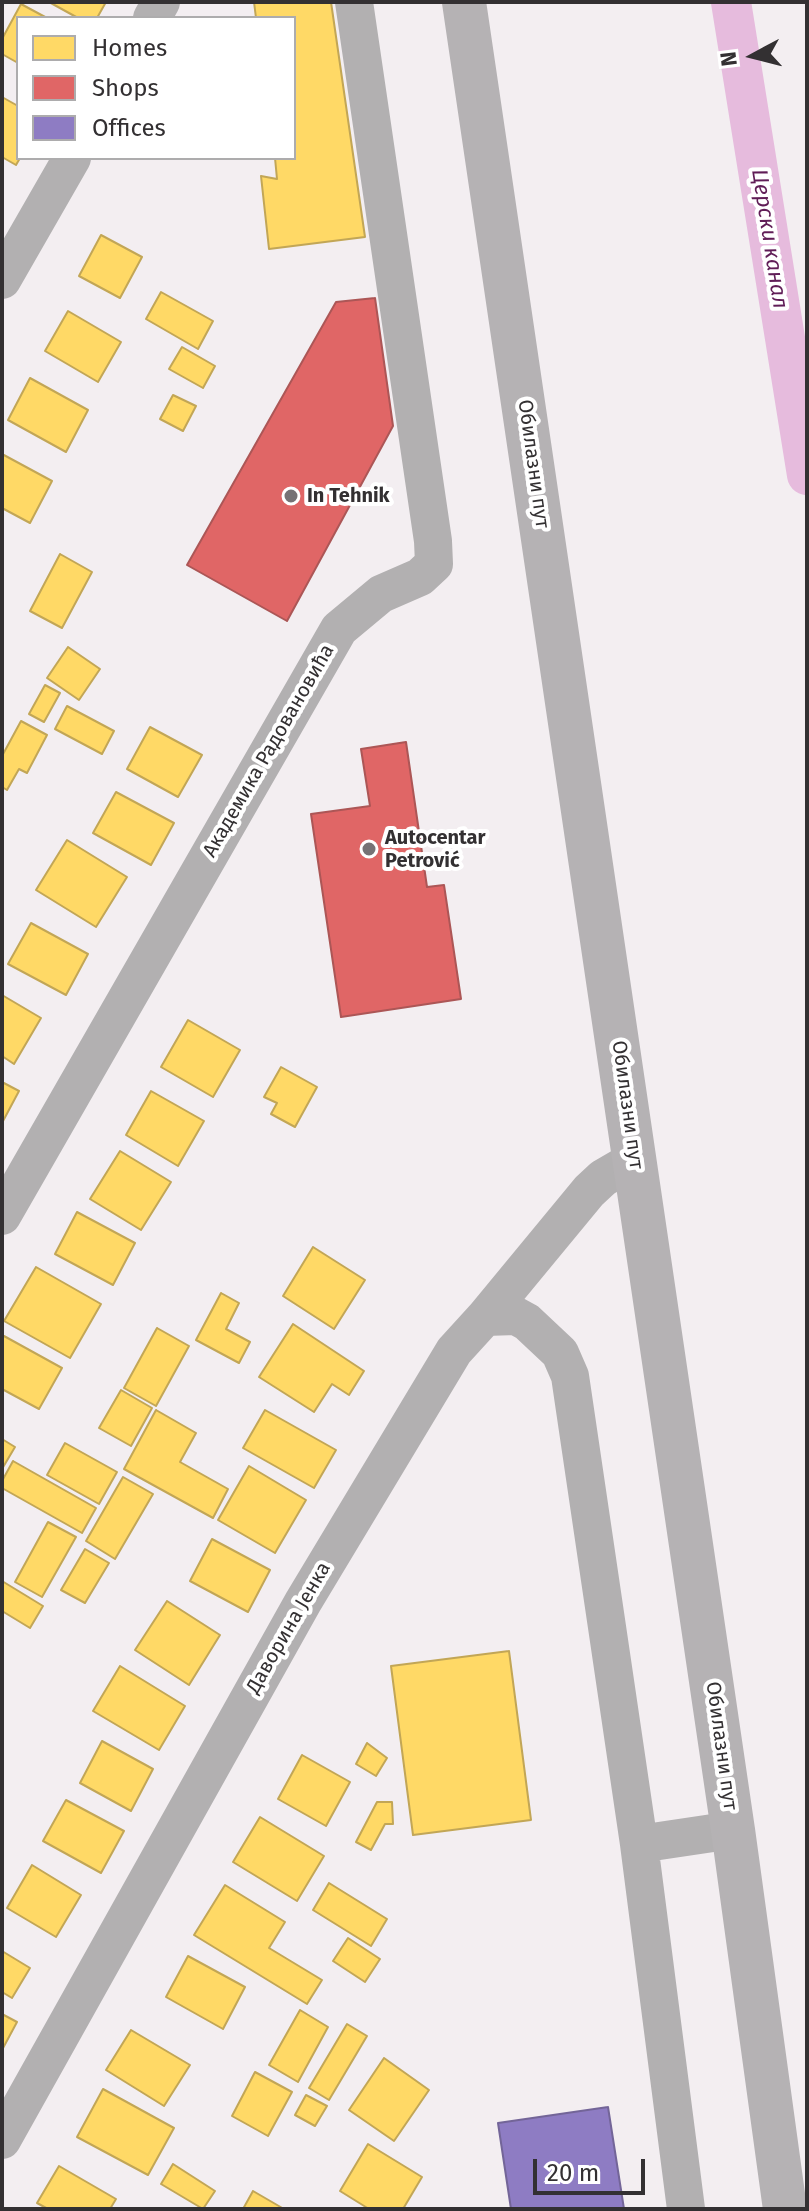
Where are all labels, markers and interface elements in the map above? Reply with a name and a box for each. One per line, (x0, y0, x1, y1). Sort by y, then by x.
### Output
legend (16, 16, 296, 160)
north arrow (713, 16, 793, 96)
text: Homes (92, 34, 167, 62)
text: N (714, 50, 743, 68)
text: Shops (92, 74, 159, 102)
text: Offices (92, 114, 166, 142)
water label: Церски канал (745, 167, 793, 311)
street label: Обилазни пут (512, 398, 554, 530)
place label: In Tehnik (307, 484, 390, 508)
marker: In Tehnik (282, 487, 300, 505)
street label: Академика Радовановића (198, 640, 340, 862)
place label: Autocentar Petrović (385, 826, 485, 873)
marker: Autocentar Petrović (360, 840, 378, 858)
street label: Обилазни пут (606, 1039, 648, 1171)
street label: Даворина Јенка (242, 1558, 336, 1698)
street label: Обилазни пут (700, 1680, 742, 1812)
scale bar (537, 2143, 649, 2193)
text: 20 m (547, 2159, 599, 2187)

